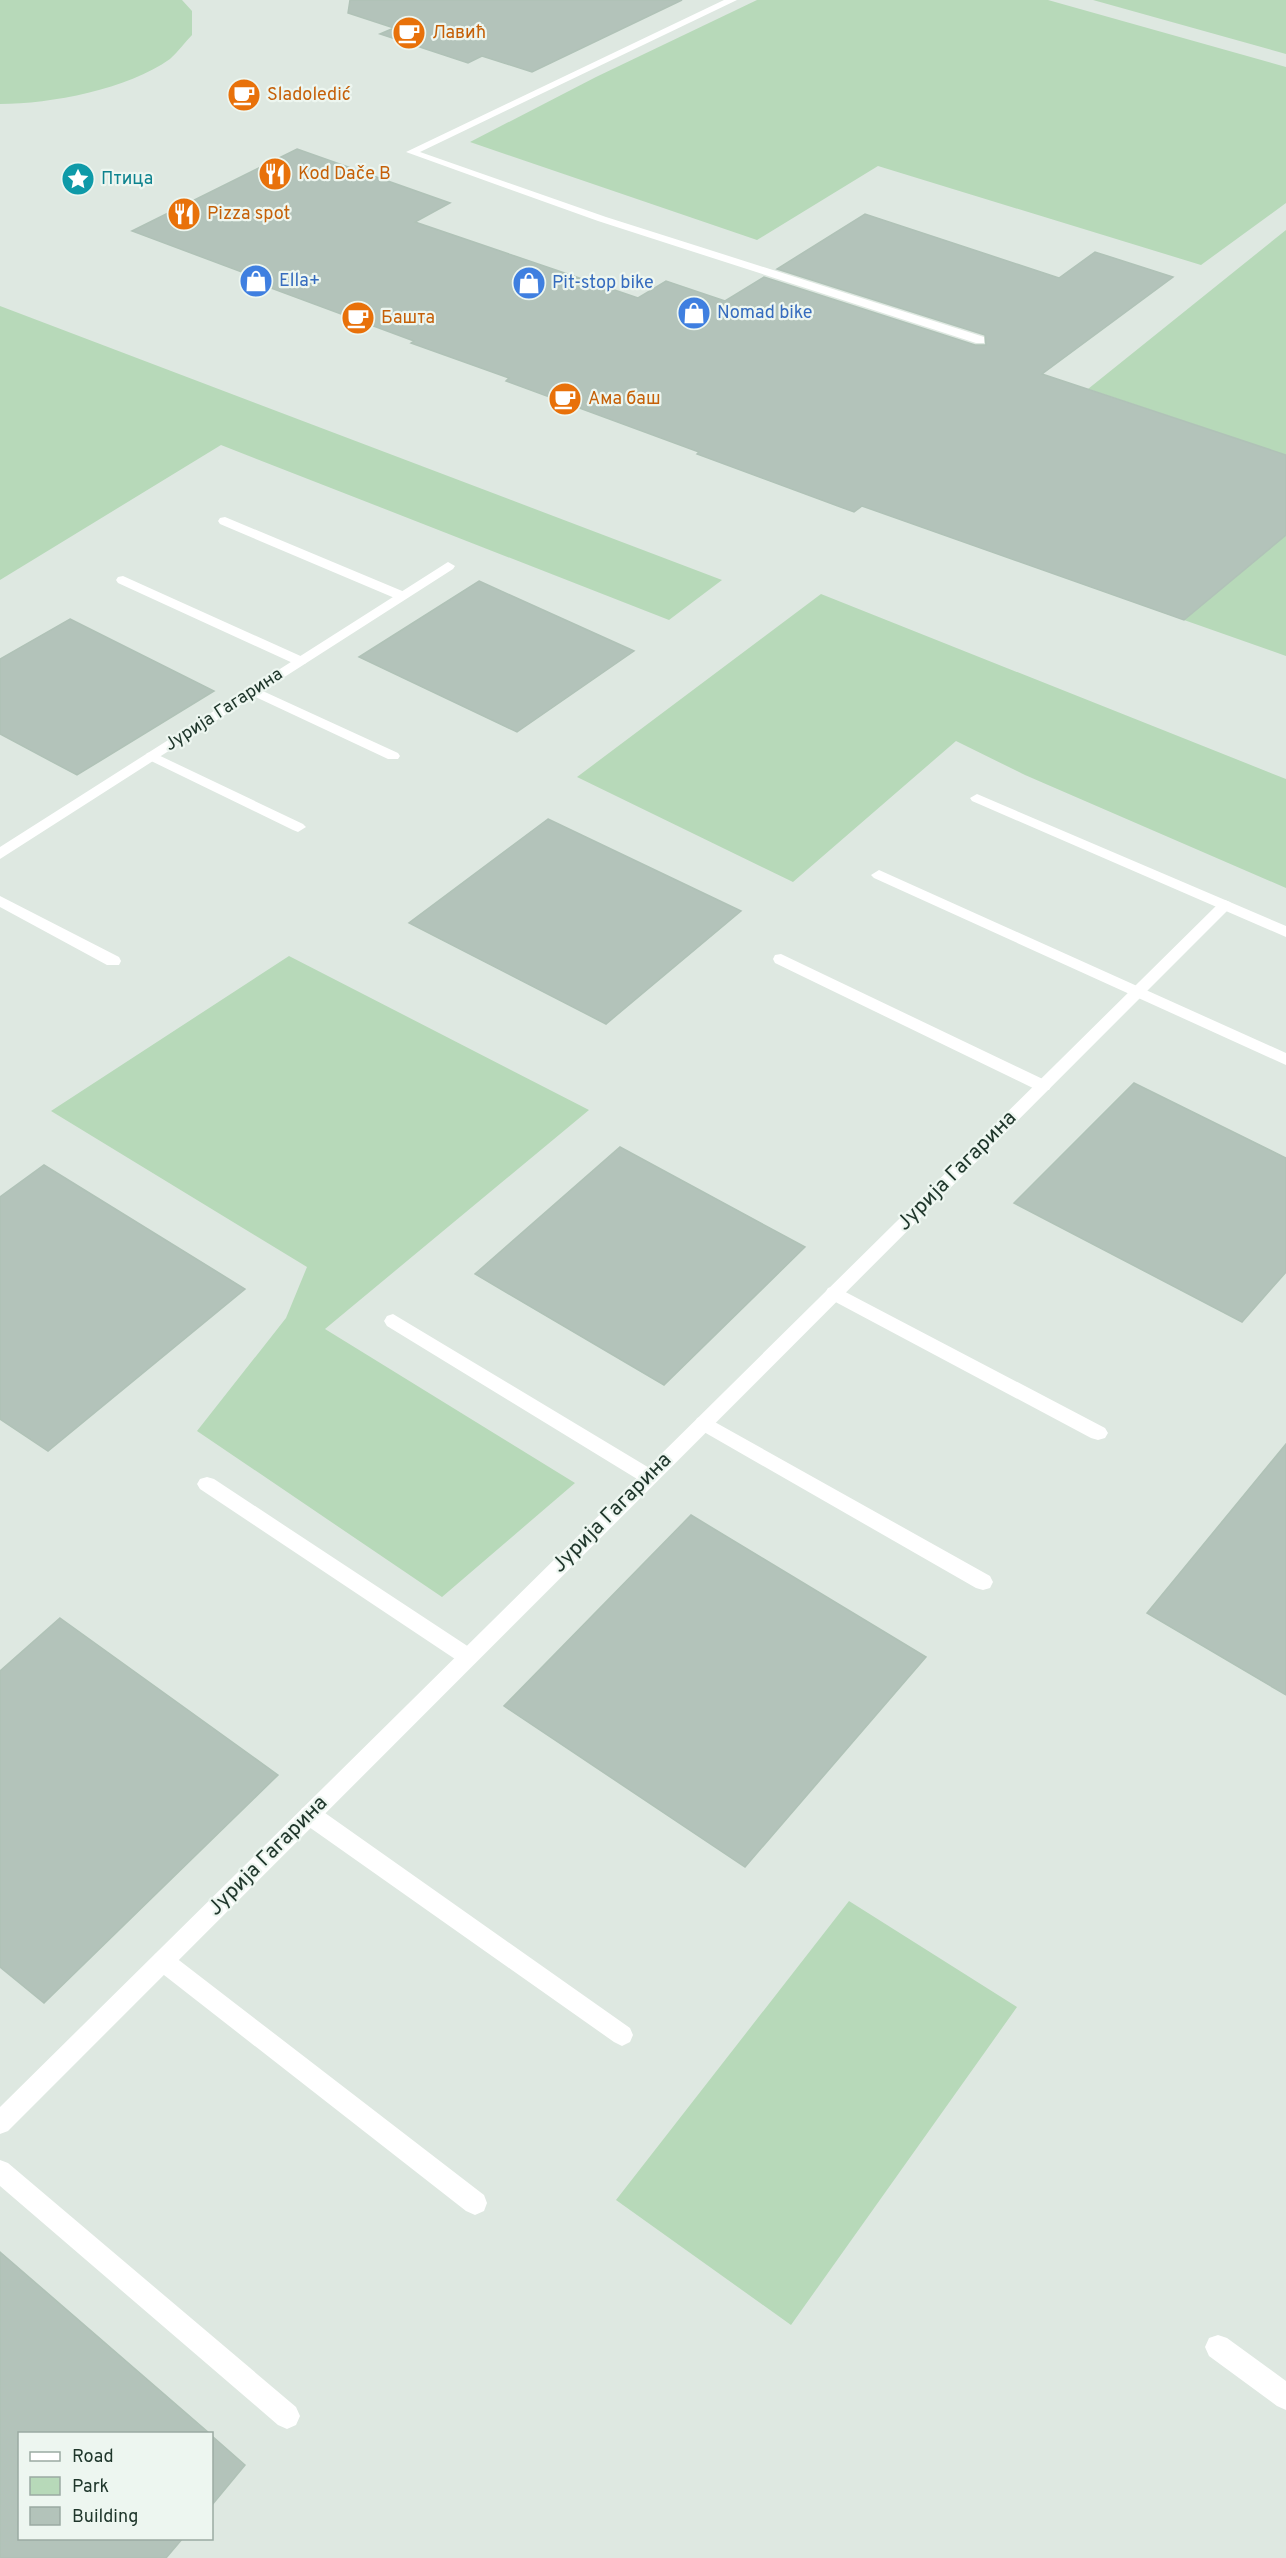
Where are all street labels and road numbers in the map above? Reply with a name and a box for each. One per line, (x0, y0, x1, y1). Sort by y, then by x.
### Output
street label: Јурија Гагарина (161, 663, 287, 757)
street label: Јурија Гагарина (891, 1105, 1023, 1237)
street label: Јурија Гагарина (546, 1447, 678, 1579)
street label: Јурија Гагарина (202, 1790, 334, 1922)

